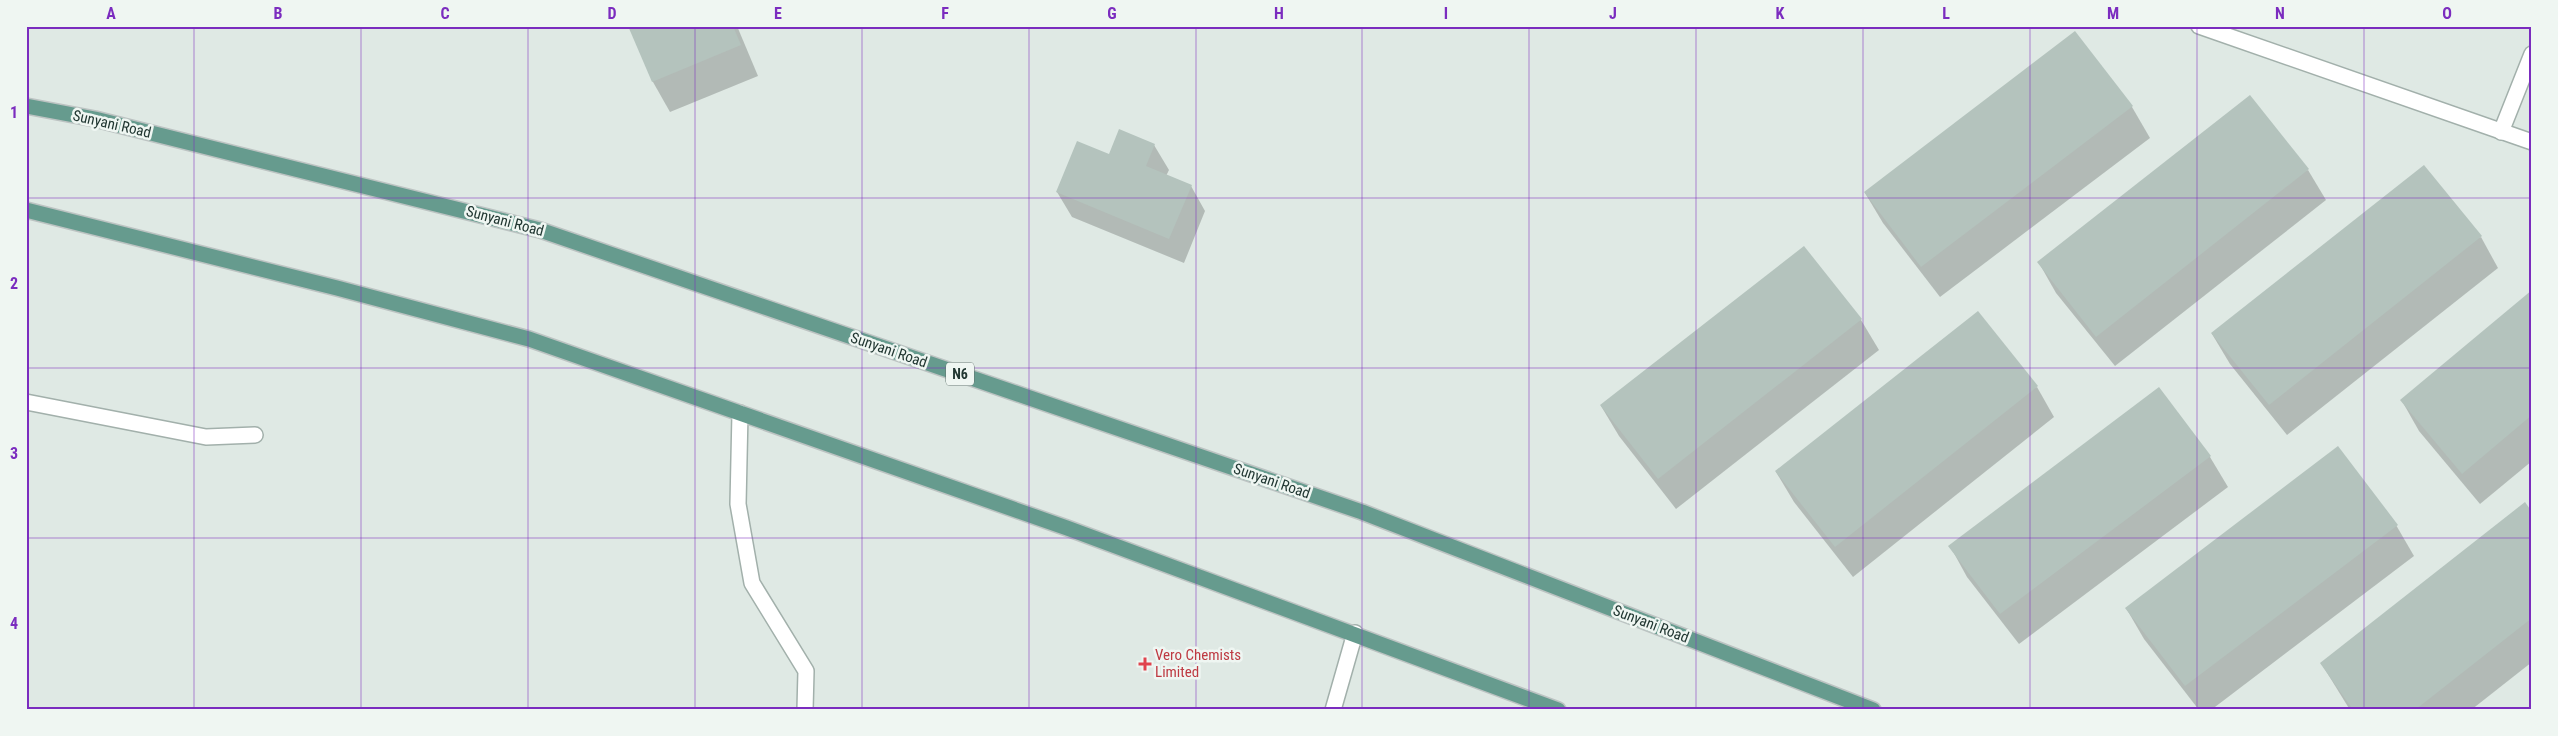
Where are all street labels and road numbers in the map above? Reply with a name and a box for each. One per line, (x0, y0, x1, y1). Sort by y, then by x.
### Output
street label: Sunyani Road (71, 106, 153, 142)
street label: Sunyani Road (464, 202, 546, 240)
street label: Sunyani Road (848, 328, 930, 372)
road number: N6 (946, 362, 974, 386)
street label: Sunyani Road (1231, 459, 1313, 503)
street label: Sunyani Road (1610, 601, 1692, 647)

